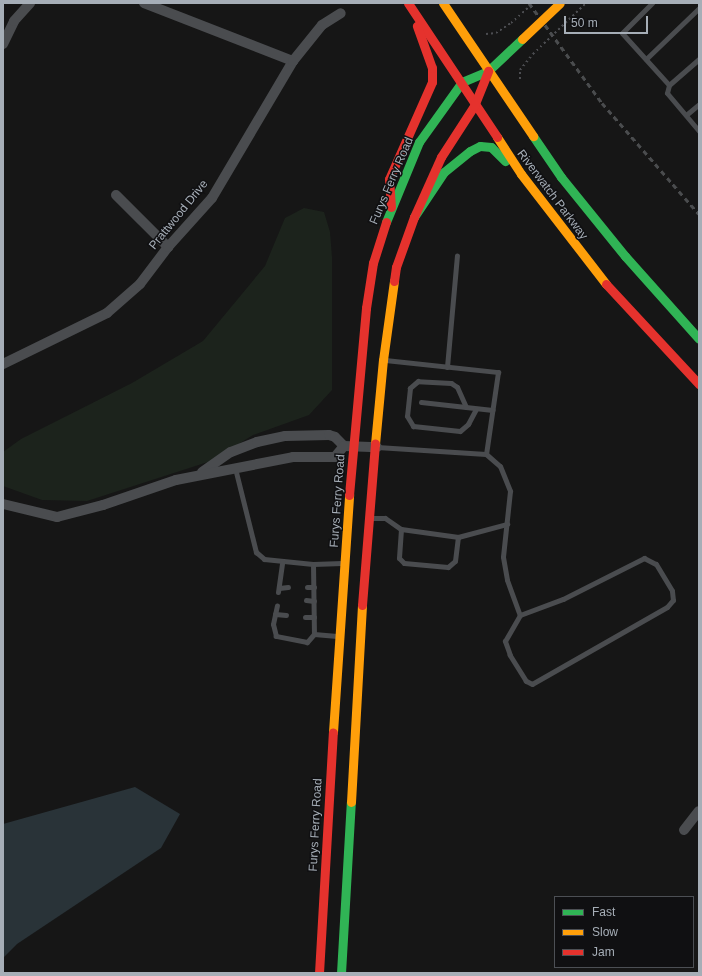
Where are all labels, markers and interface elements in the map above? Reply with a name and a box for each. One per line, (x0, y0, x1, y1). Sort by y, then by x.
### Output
scale bar (566, 8, 650, 34)
text: 50 m (571, 16, 598, 30)
street label: Furys Ferry Road (367, 135, 417, 227)
street label: Riverwatch Parkway (514, 147, 590, 243)
street label: Prattwood Drive (147, 177, 211, 253)
street label: Furys Ferry Road (328, 454, 348, 548)
street label: Furys Ferry Road (306, 778, 326, 872)
legend (554, 896, 694, 968)
text: Fast (592, 905, 615, 919)
text: Slow (592, 925, 618, 939)
text: Jam (592, 945, 615, 959)

